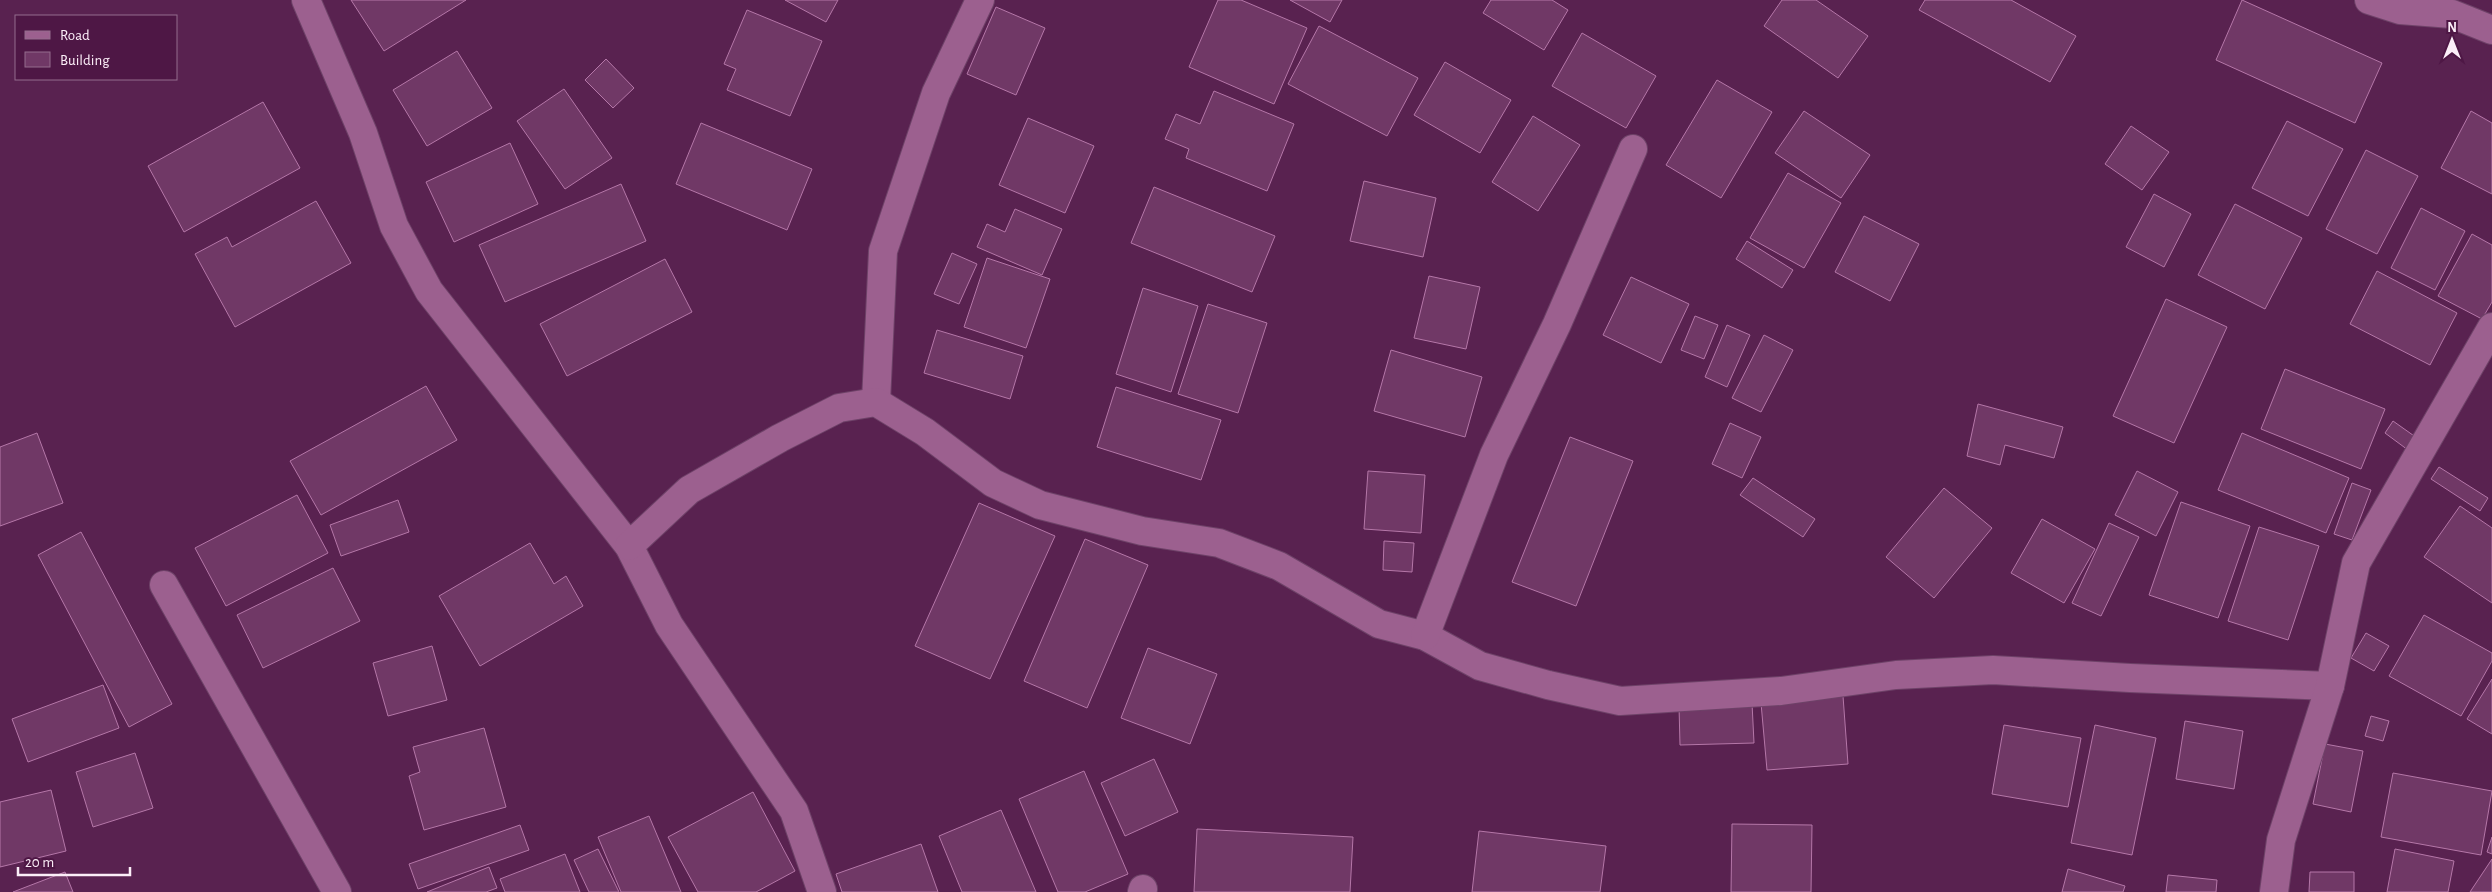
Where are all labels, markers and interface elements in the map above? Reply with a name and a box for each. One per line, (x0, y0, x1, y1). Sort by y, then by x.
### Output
legend (15, 15, 178, 80)
north arrow (2427, 15, 2477, 65)
text: N (2447, 21, 2457, 35)
text: Road (60, 28, 90, 43)
text: Building (60, 53, 110, 68)
scale bar (18, 844, 130, 876)
text: 20 m (25, 855, 54, 870)

